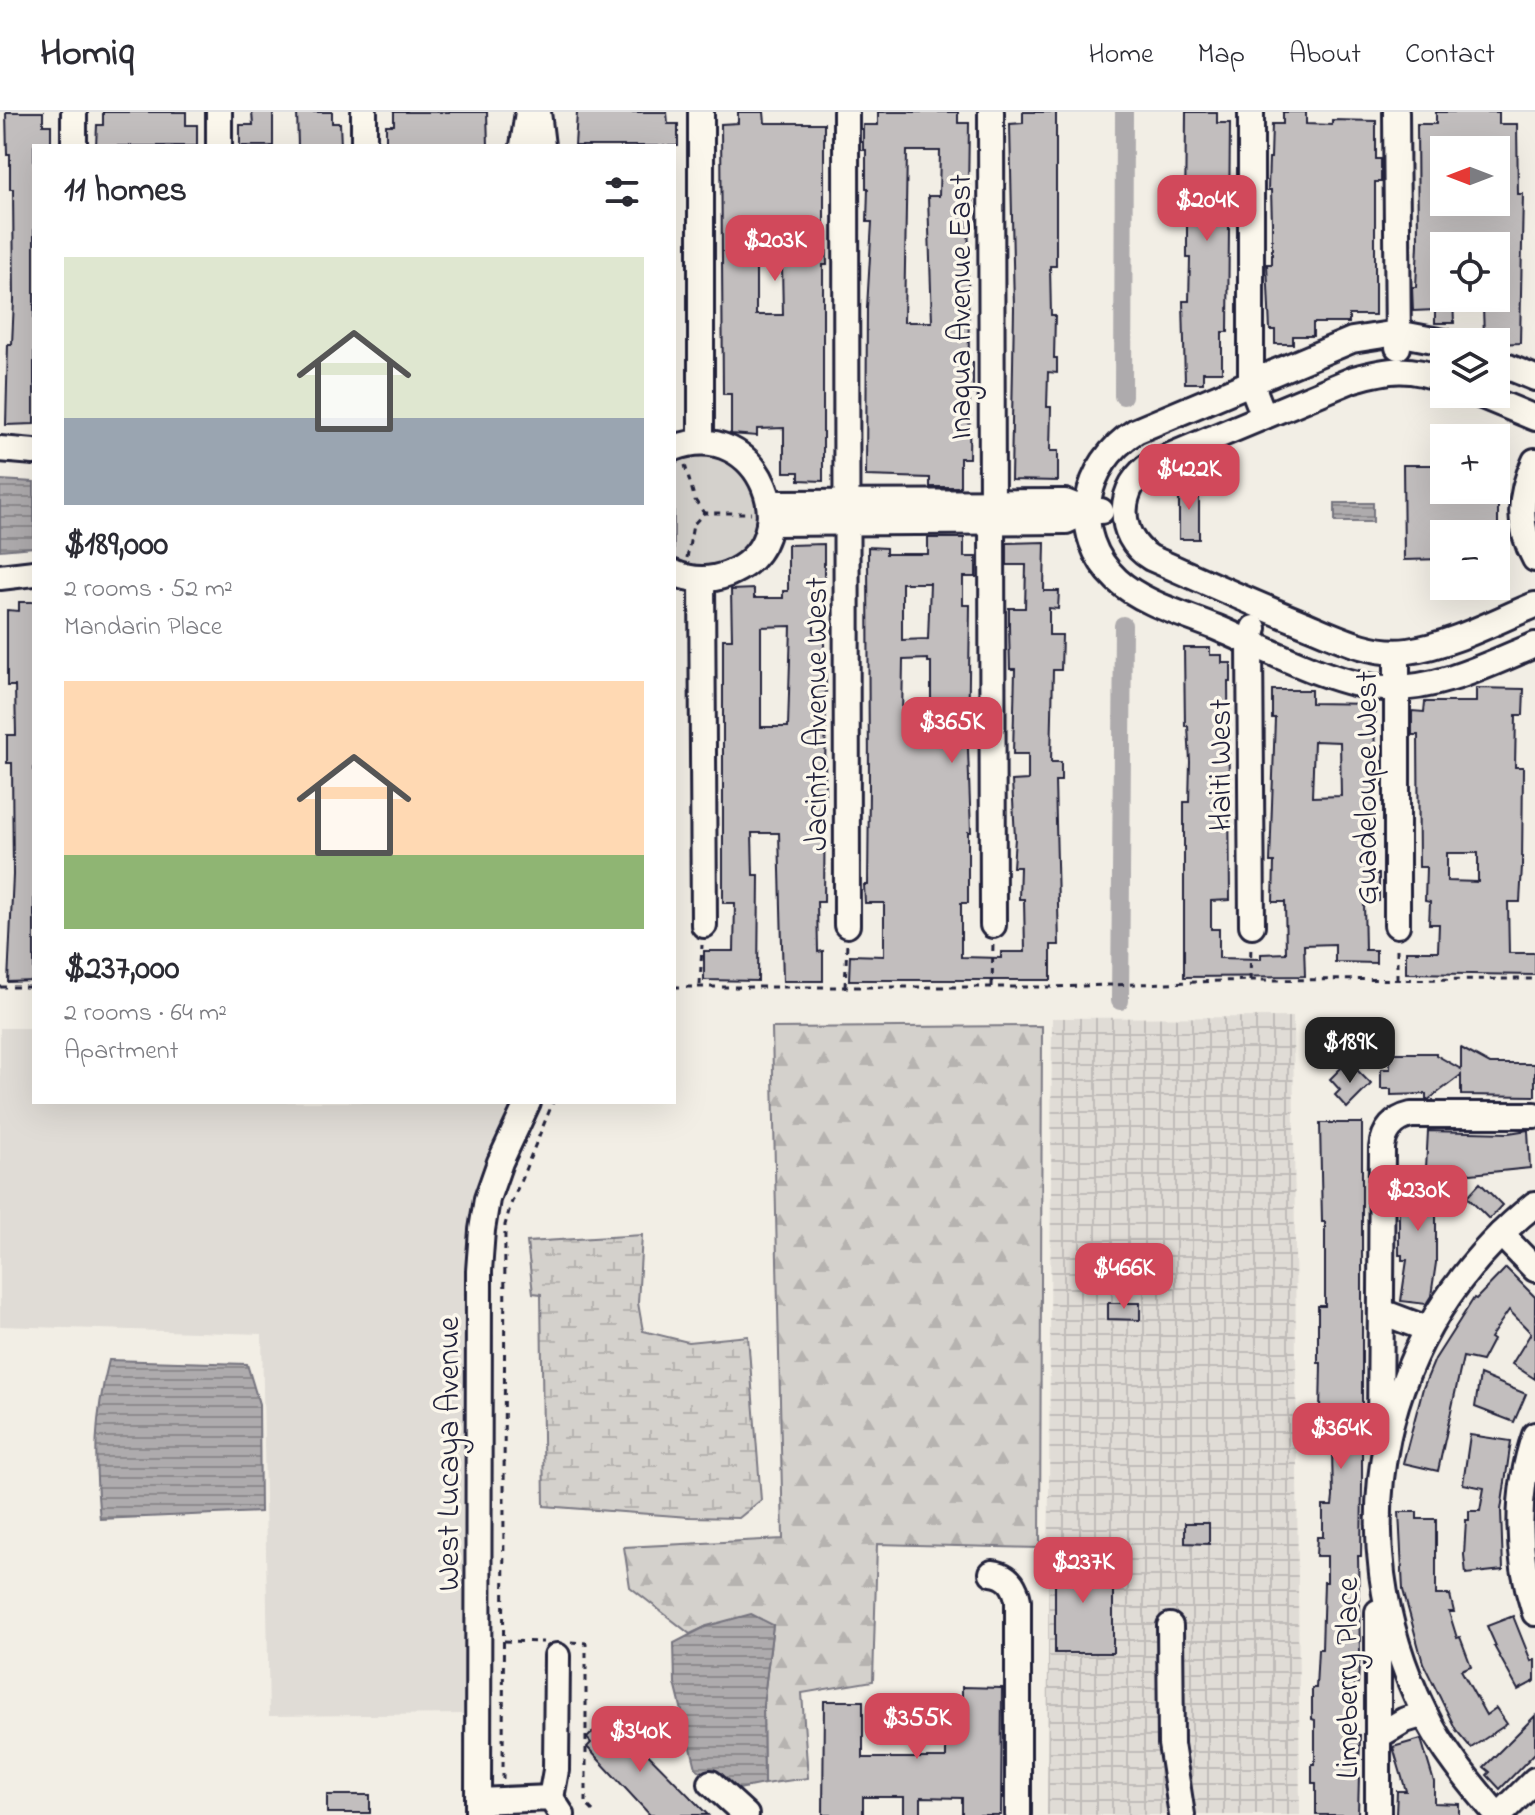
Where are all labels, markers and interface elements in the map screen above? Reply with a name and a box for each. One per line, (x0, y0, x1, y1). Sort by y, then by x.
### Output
text: Homiq (40, 27, 134, 83)
text: Home (1088, 35, 1154, 76)
text: Map (1198, 35, 1245, 76)
text: About (1289, 35, 1361, 76)
text: Contact (1405, 35, 1495, 76)
north arrow (1430, 136, 1510, 216)
map controls (1430, 136, 1510, 600)
text: 11 homes (64, 167, 187, 217)
icon: filters (600, 170, 644, 214)
street label: Inagua Avenue East (939, 174, 986, 440)
pin: $204K (1151, 175, 1263, 243)
text: $204K (1175, 182, 1239, 220)
pin: $203K (719, 215, 831, 283)
text: $203K (743, 222, 807, 260)
button: locate (1430, 232, 1510, 312)
icon: home (282, 309, 426, 453)
button: layers (1430, 328, 1510, 408)
button: + (1430, 424, 1510, 504)
pin: $422K (1133, 444, 1245, 512)
text: $422K (1157, 451, 1221, 489)
button: − (1430, 520, 1510, 600)
text: $189,000 (64, 521, 168, 571)
text: 2 rooms · 52 m² (64, 571, 233, 609)
street label: Jacinto Avenue West (795, 577, 842, 851)
text: Mandarin Place (64, 609, 222, 647)
street label: Guadeloupe West (1345, 671, 1392, 905)
pin: $365K (896, 697, 1008, 765)
street label: Haiti West (1199, 699, 1246, 831)
text: $365K (919, 704, 985, 742)
icon: home (282, 733, 426, 877)
text: $237,000 (64, 945, 179, 995)
text: 2 rooms · 64 m² (64, 995, 227, 1033)
pin: $189K (1294, 1017, 1406, 1085)
text: $189K (1323, 1024, 1377, 1062)
text: Apartment (64, 1033, 178, 1071)
pin: $230K (1362, 1165, 1474, 1233)
text: $230K (1386, 1172, 1450, 1210)
pin: $466K (1068, 1243, 1180, 1311)
text: $466K (1093, 1250, 1155, 1288)
street label: West Lucaya Avenue (427, 1316, 474, 1591)
pin: $364K (1285, 1403, 1397, 1471)
text: $364K (1310, 1410, 1372, 1448)
pin: $237K (1027, 1537, 1139, 1605)
text: $237K (1052, 1544, 1114, 1582)
street label: Limeberry Place (1326, 1577, 1373, 1779)
pin: $355K (861, 1693, 973, 1761)
text: $355K (883, 1700, 951, 1738)
pin: $340K (584, 1706, 696, 1774)
text: $340K (609, 1713, 671, 1751)

